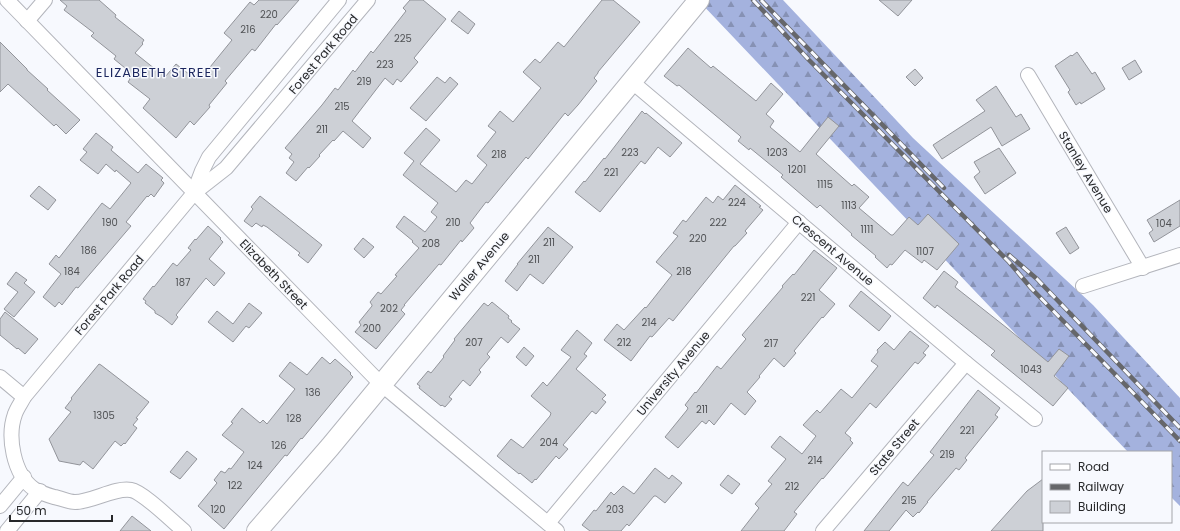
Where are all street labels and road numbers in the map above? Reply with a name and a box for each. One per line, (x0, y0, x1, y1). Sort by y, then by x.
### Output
street label: Forest Park Road (284, 10, 362, 98)
street label: Stanley Avenue (1055, 128, 1117, 216)
street label: Crescent Avenue (788, 211, 878, 289)
street label: Waller Avenue (445, 228, 513, 304)
street label: Elizabeth Street (236, 235, 312, 313)
street label: Forest Park Road (70, 251, 148, 339)
street label: University Avenue (632, 327, 714, 419)
street label: State Street (865, 415, 923, 479)

